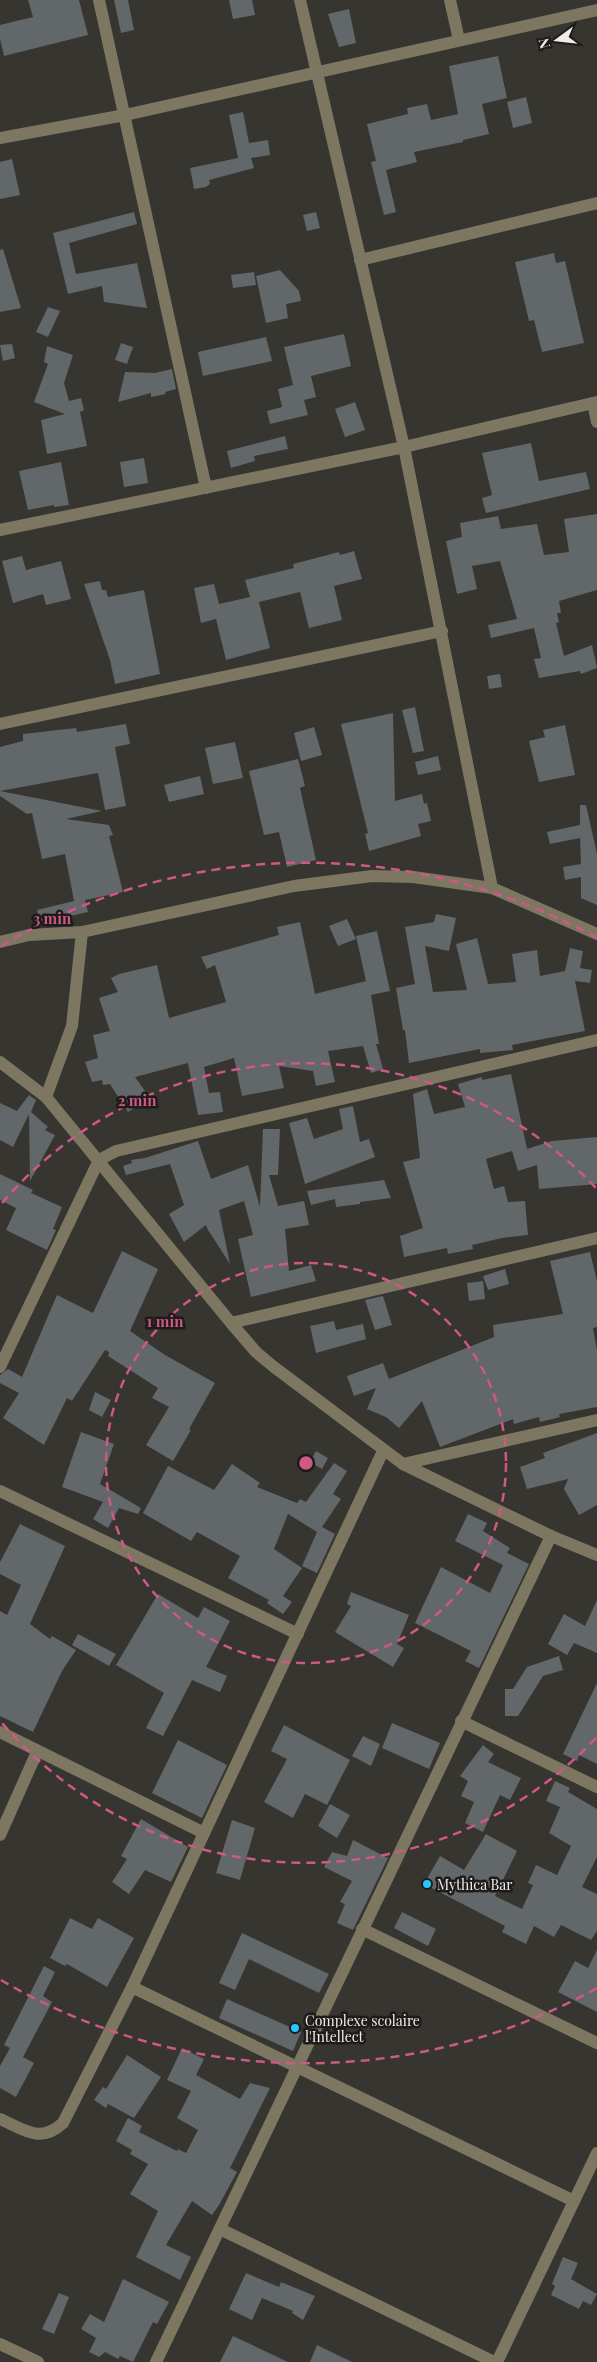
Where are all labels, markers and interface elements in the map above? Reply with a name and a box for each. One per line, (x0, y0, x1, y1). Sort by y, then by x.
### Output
north arrow (532, 15, 582, 65)
text: N (533, 36, 554, 51)
text: 3 min (33, 908, 72, 928)
text: 2 min (118, 1090, 157, 1110)
text: 1 min (147, 1311, 184, 1331)
centre of rings (297, 1454, 315, 1472)
place label: Mythica Bar (437, 1875, 513, 1894)
marker: Mythica Bar (421, 1878, 433, 1890)
place label: Complexe scolaire l'Intellect (305, 2011, 420, 2046)
marker: Complexe scolaire l'Intellect (289, 2022, 301, 2034)

